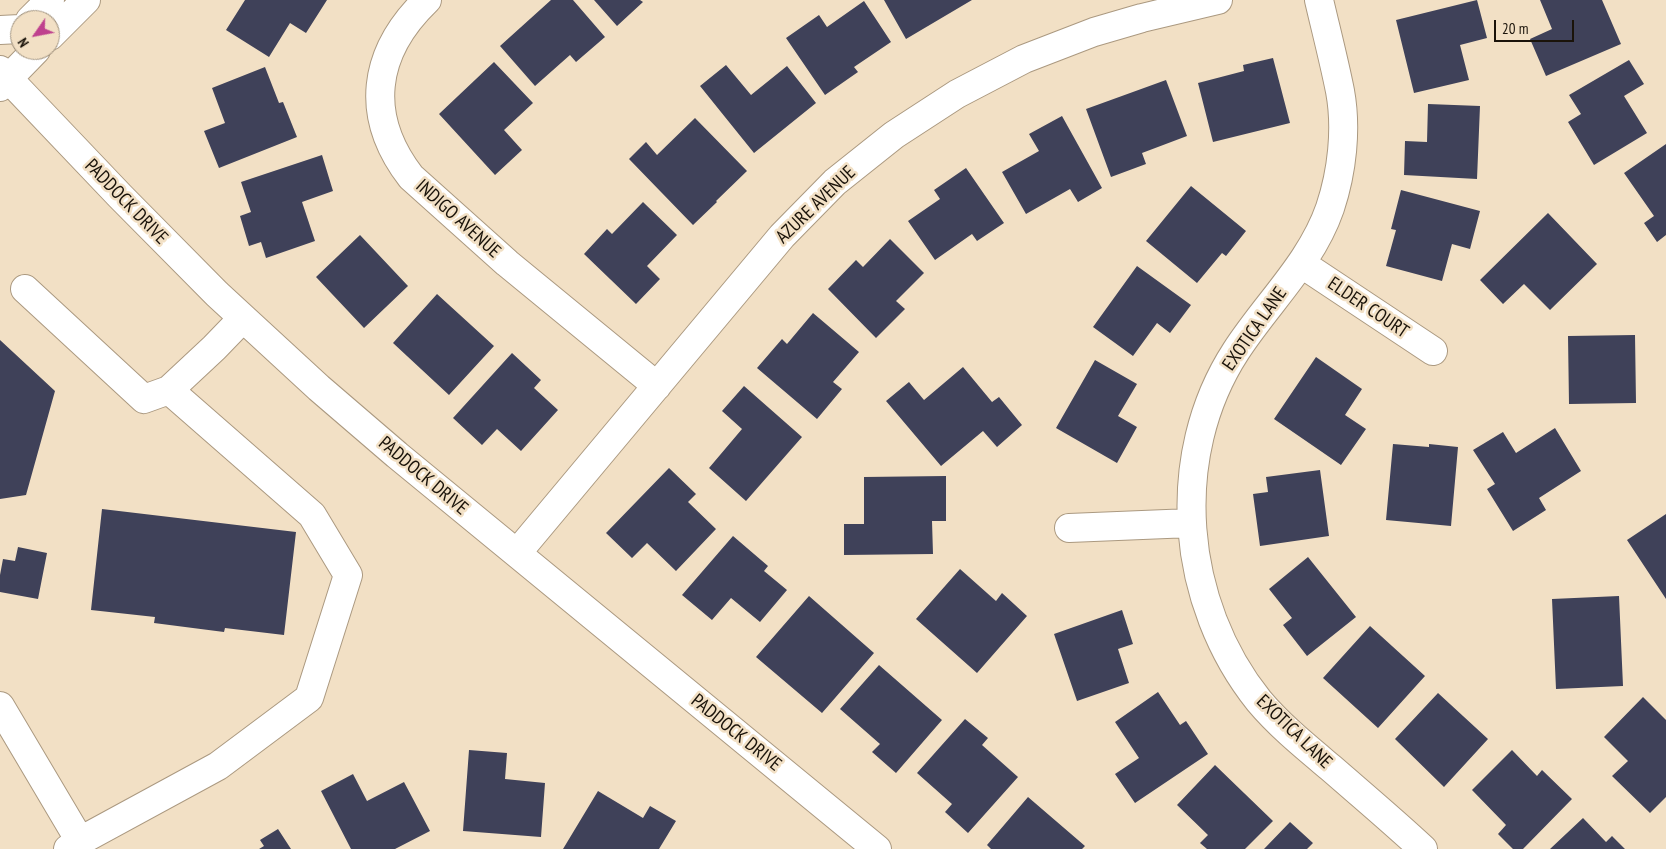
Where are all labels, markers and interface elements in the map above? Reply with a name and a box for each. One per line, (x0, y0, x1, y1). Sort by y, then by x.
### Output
north arrow (10, 10, 60, 60)
scale bar (1496, 10, 1576, 42)
text: 20 m (1502, 19, 1528, 38)
text: N (14, 35, 33, 51)
street label: PADDOCK DRIVE (80, 155, 172, 249)
street label: AZURE AVENUE (771, 161, 861, 249)
street label: INDIGO AVENUE (411, 175, 505, 263)
street label: ELDER COURT (1323, 273, 1413, 343)
street label: EXOTICA LANE (1218, 283, 1292, 375)
street label: PADDOCK DRIVE (374, 432, 472, 520)
street label: PADDOCK DRIVE (686, 690, 786, 776)
street label: EXOTICA LANE (1251, 690, 1337, 774)

